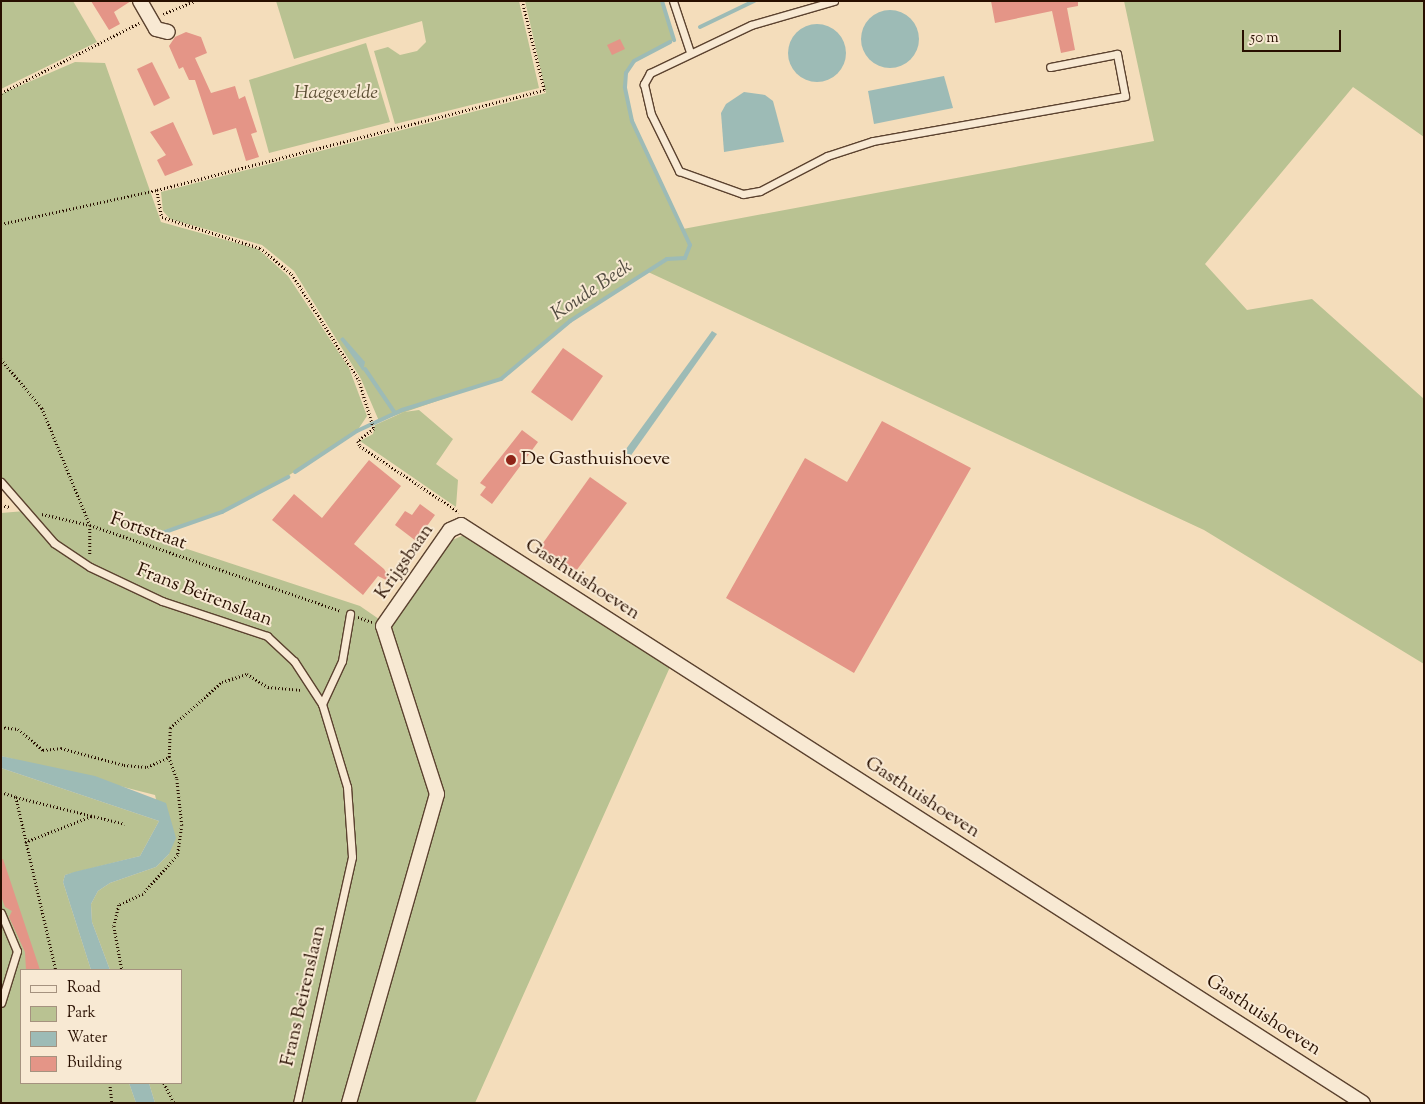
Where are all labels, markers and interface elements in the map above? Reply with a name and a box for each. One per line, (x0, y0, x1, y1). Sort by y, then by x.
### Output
scale bar (1245, 20, 1344, 52)
text: 50 m (1250, 28, 1279, 49)
park label: Haegevelde (294, 83, 378, 105)
water label: Koude Beek (547, 255, 637, 327)
place label: De Gasthuishoeve (521, 449, 670, 471)
marker: De Gasthuishoeve (505, 454, 517, 466)
street label: Fortstraat (107, 508, 189, 556)
street label: Krijgsbaan (371, 520, 439, 604)
street label: Gasthuishoeven (520, 534, 644, 626)
street label: Frans Beirenslaan (133, 560, 275, 632)
street label: Gasthuishoeven (860, 752, 984, 844)
street label: Frans Beirenslaan (277, 923, 331, 1069)
legend (20, 969, 182, 1084)
street label: Gasthuishoeven (1201, 970, 1325, 1062)
text: Road (67, 978, 101, 999)
text: Park (67, 1003, 96, 1024)
text: Water (67, 1028, 107, 1049)
text: Building (67, 1053, 122, 1074)

